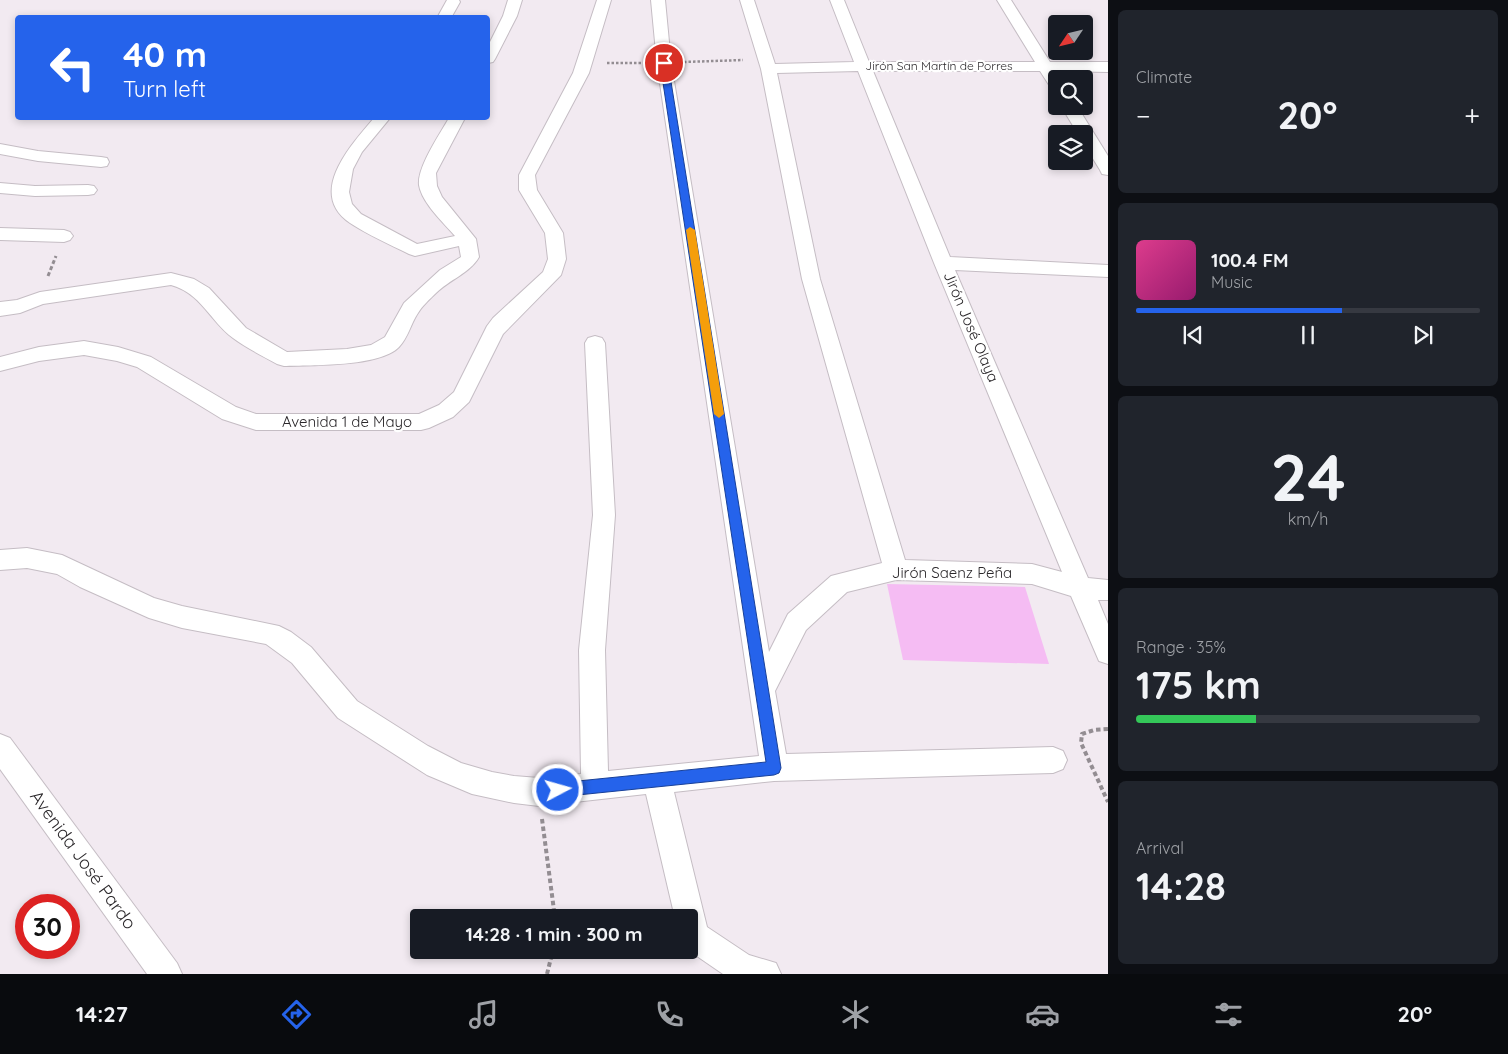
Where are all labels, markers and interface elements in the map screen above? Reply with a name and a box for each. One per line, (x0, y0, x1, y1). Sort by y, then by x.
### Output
north arrow (1048, 15, 1092, 60)
map controls (1048, 15, 1093, 170)
text: 40 m (123, 32, 207, 76)
icon: left (40, 35, 105, 100)
pin (643, 42, 685, 84)
icon: arrive (650, 49, 678, 77)
street label: Jirón San Martín de Porres (865, 58, 1013, 73)
text: Climate (1136, 67, 1192, 87)
button: search (1048, 70, 1093, 115)
text: Turn left (123, 75, 206, 103)
text: 20° (1277, 91, 1337, 139)
text: − (1136, 98, 1151, 133)
text: + (1464, 98, 1480, 133)
button: layers (1048, 125, 1093, 170)
text: 100.4 FM (1211, 248, 1289, 272)
street label: Jirón José Olaya (940, 269, 1003, 385)
text: Music (1211, 272, 1253, 292)
icon: previous (1179, 321, 1207, 349)
icon: pause (1294, 321, 1322, 349)
icon: next (1409, 321, 1437, 349)
street label: Avenida 1 de Mayo (282, 412, 412, 431)
text: 24 (1270, 436, 1346, 517)
text: km/h (1288, 509, 1328, 529)
street label: Jirón Saenz Peña (892, 563, 1012, 582)
text: Range · 35% (1136, 637, 1226, 657)
text: 175 km (1136, 661, 1261, 709)
position arrow (531, 763, 583, 815)
street label: Avenida José Pardo (25, 786, 142, 934)
text: Arrival (1136, 838, 1184, 858)
text: 14:28 (1136, 862, 1226, 910)
speed limit sign: 30 (15, 894, 80, 959)
text: 14:28 · 1 min · 300 m (465, 922, 643, 946)
icon: directions (279, 997, 314, 1032)
icon: music (466, 997, 501, 1032)
icon: phone (652, 997, 687, 1032)
icon: climate (838, 997, 873, 1032)
icon: car (1025, 997, 1060, 1032)
icon: filters (1211, 997, 1246, 1032)
text: 14:27 (76, 1000, 128, 1028)
text: 20° (1398, 1000, 1432, 1028)

